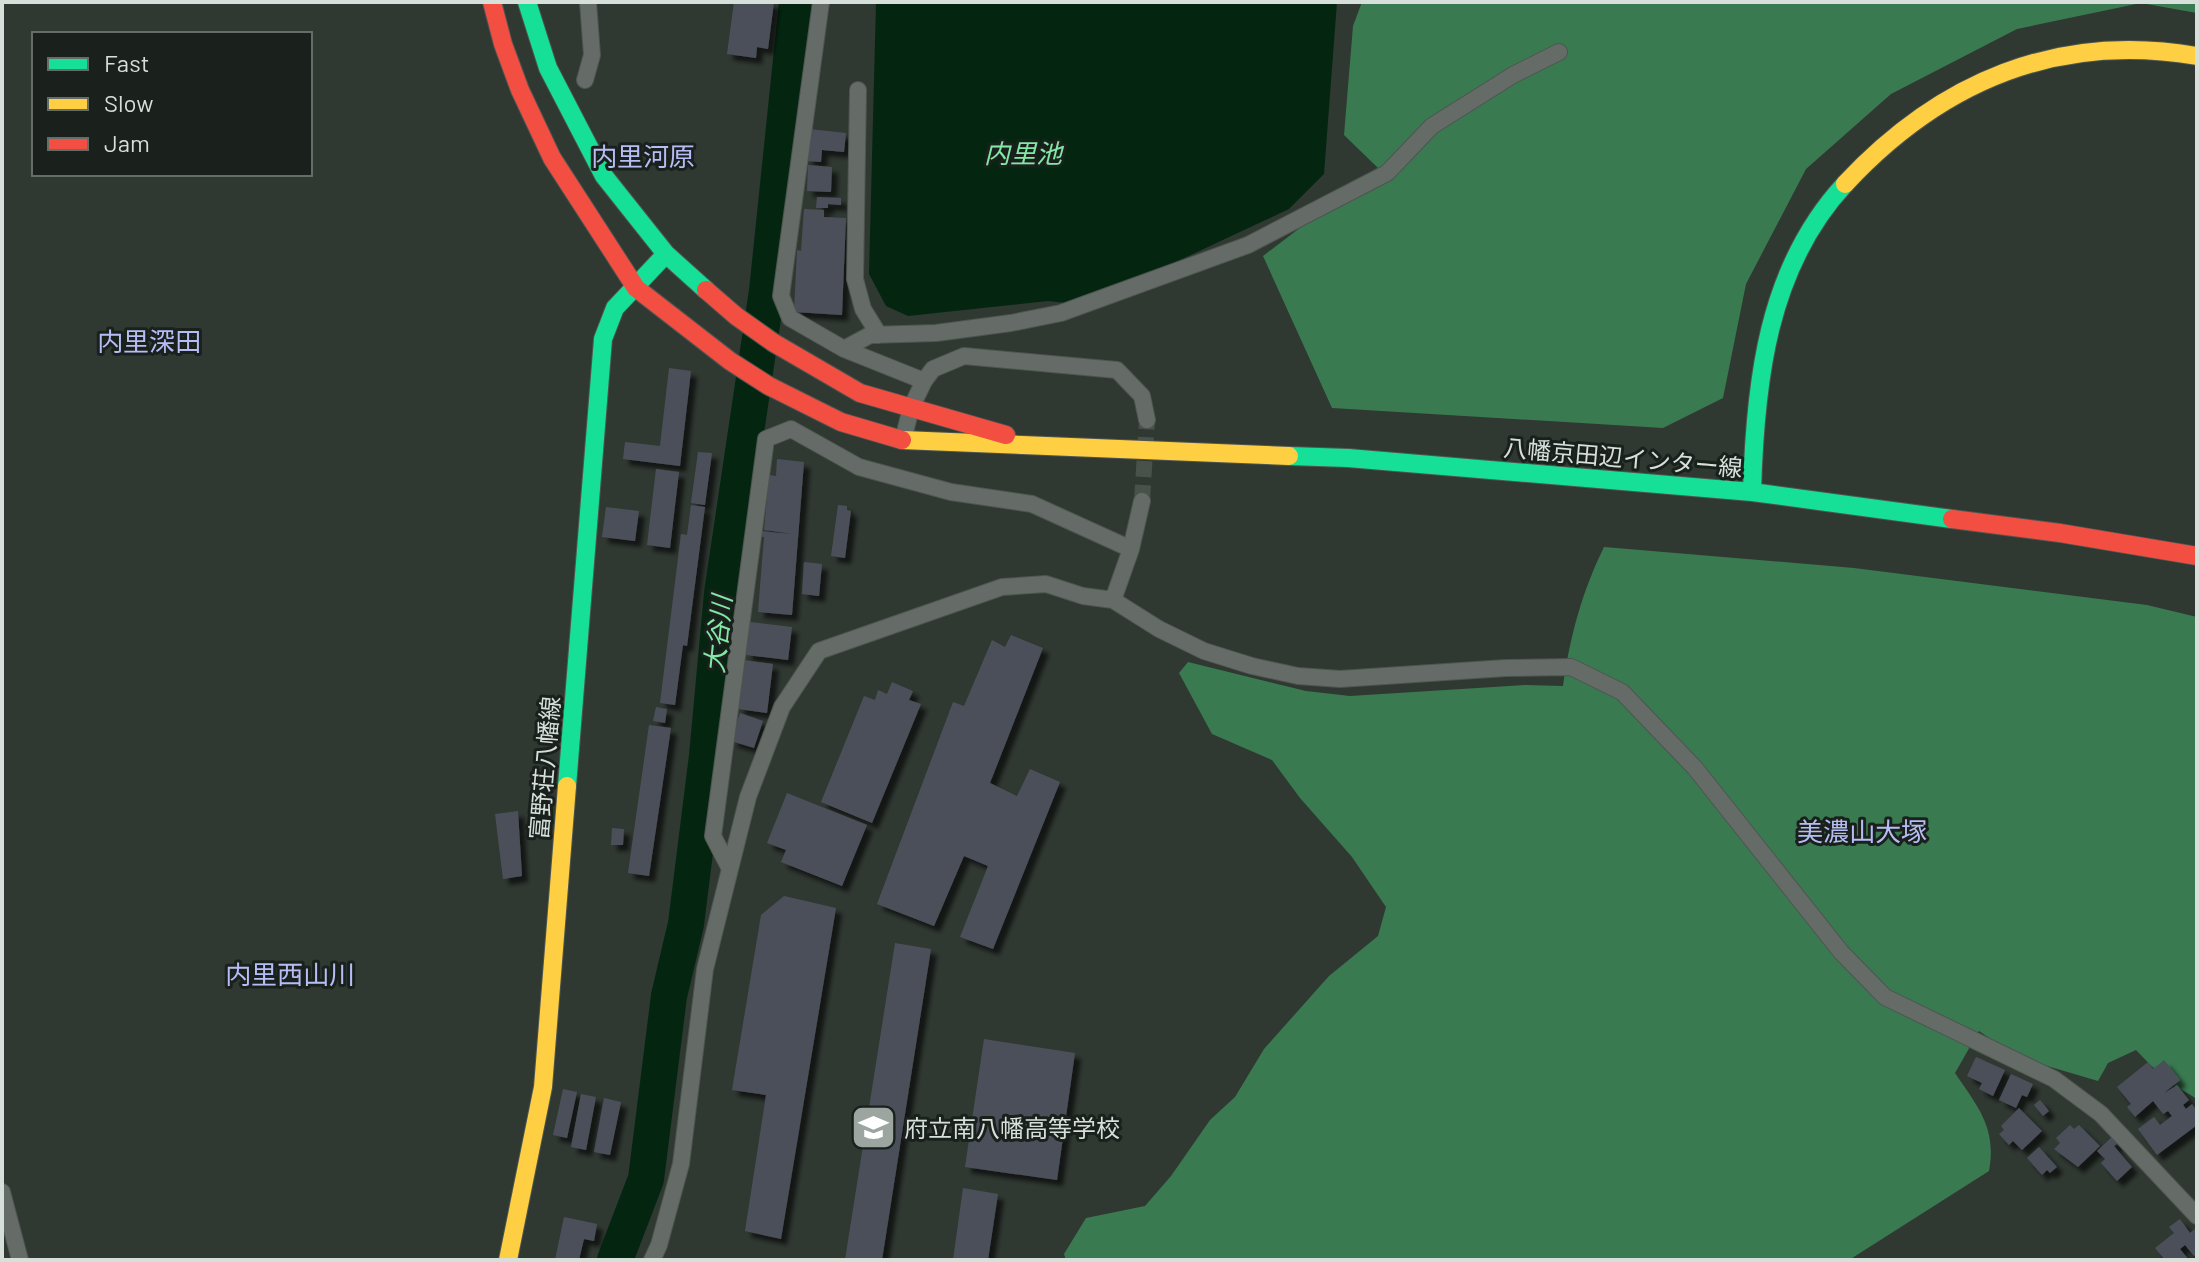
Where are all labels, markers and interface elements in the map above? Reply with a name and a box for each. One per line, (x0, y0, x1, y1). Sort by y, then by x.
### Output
legend (32, 32, 312, 176)
text: Fast (104, 48, 149, 77)
text: Slow (104, 88, 153, 117)
text: Jam (104, 128, 150, 157)
water label: 内里池 (984, 137, 1065, 168)
district label: 内里河原 (591, 140, 695, 171)
district label: 内里深田 (97, 325, 201, 356)
street label: 八幡京田辺インター線 (1502, 432, 1744, 482)
water label: 大谷川 (698, 591, 737, 674)
street label: 富野荘八幡線 (523, 695, 565, 841)
district label: 美濃山大塚 (1797, 815, 1927, 846)
district label: 内里西山川 (225, 958, 355, 989)
school or university icon: 府立南八幡高等学校 (849, 1103, 897, 1151)
place label: 府立南八幡高等学校 (904, 1113, 1120, 1142)

